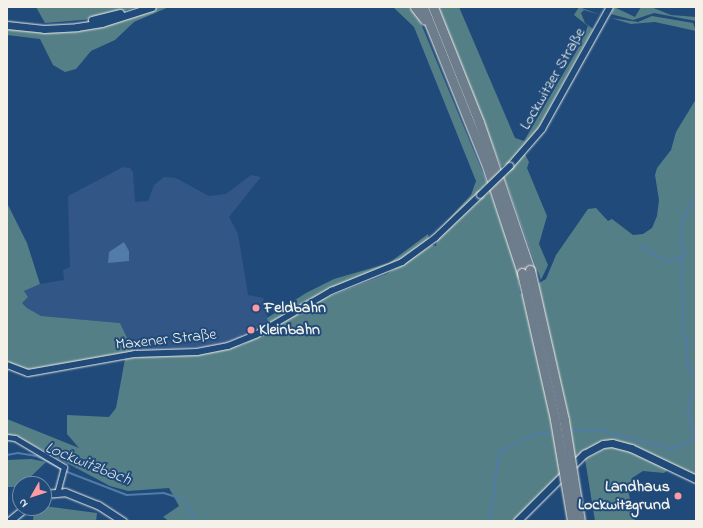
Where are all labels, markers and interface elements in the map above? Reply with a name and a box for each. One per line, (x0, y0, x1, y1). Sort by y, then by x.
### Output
street label: Lockwitzer Straße (516, 25, 590, 133)
place label: Feldbahn (264, 298, 326, 318)
marker: Feldbahn (251, 303, 261, 313)
place label: Kleinbahn (259, 320, 320, 340)
street label: Maxener Straße (115, 325, 217, 355)
marker: Kleinbahn (246, 325, 256, 335)
water label: Lockwitzbach (42, 438, 134, 490)
north arrow (12, 476, 52, 516)
place label: Landhaus Lockwitzgrund (578, 477, 670, 515)
marker: Landhaus Lockwitzgrund (673, 491, 683, 501)
text: N (15, 495, 32, 511)

